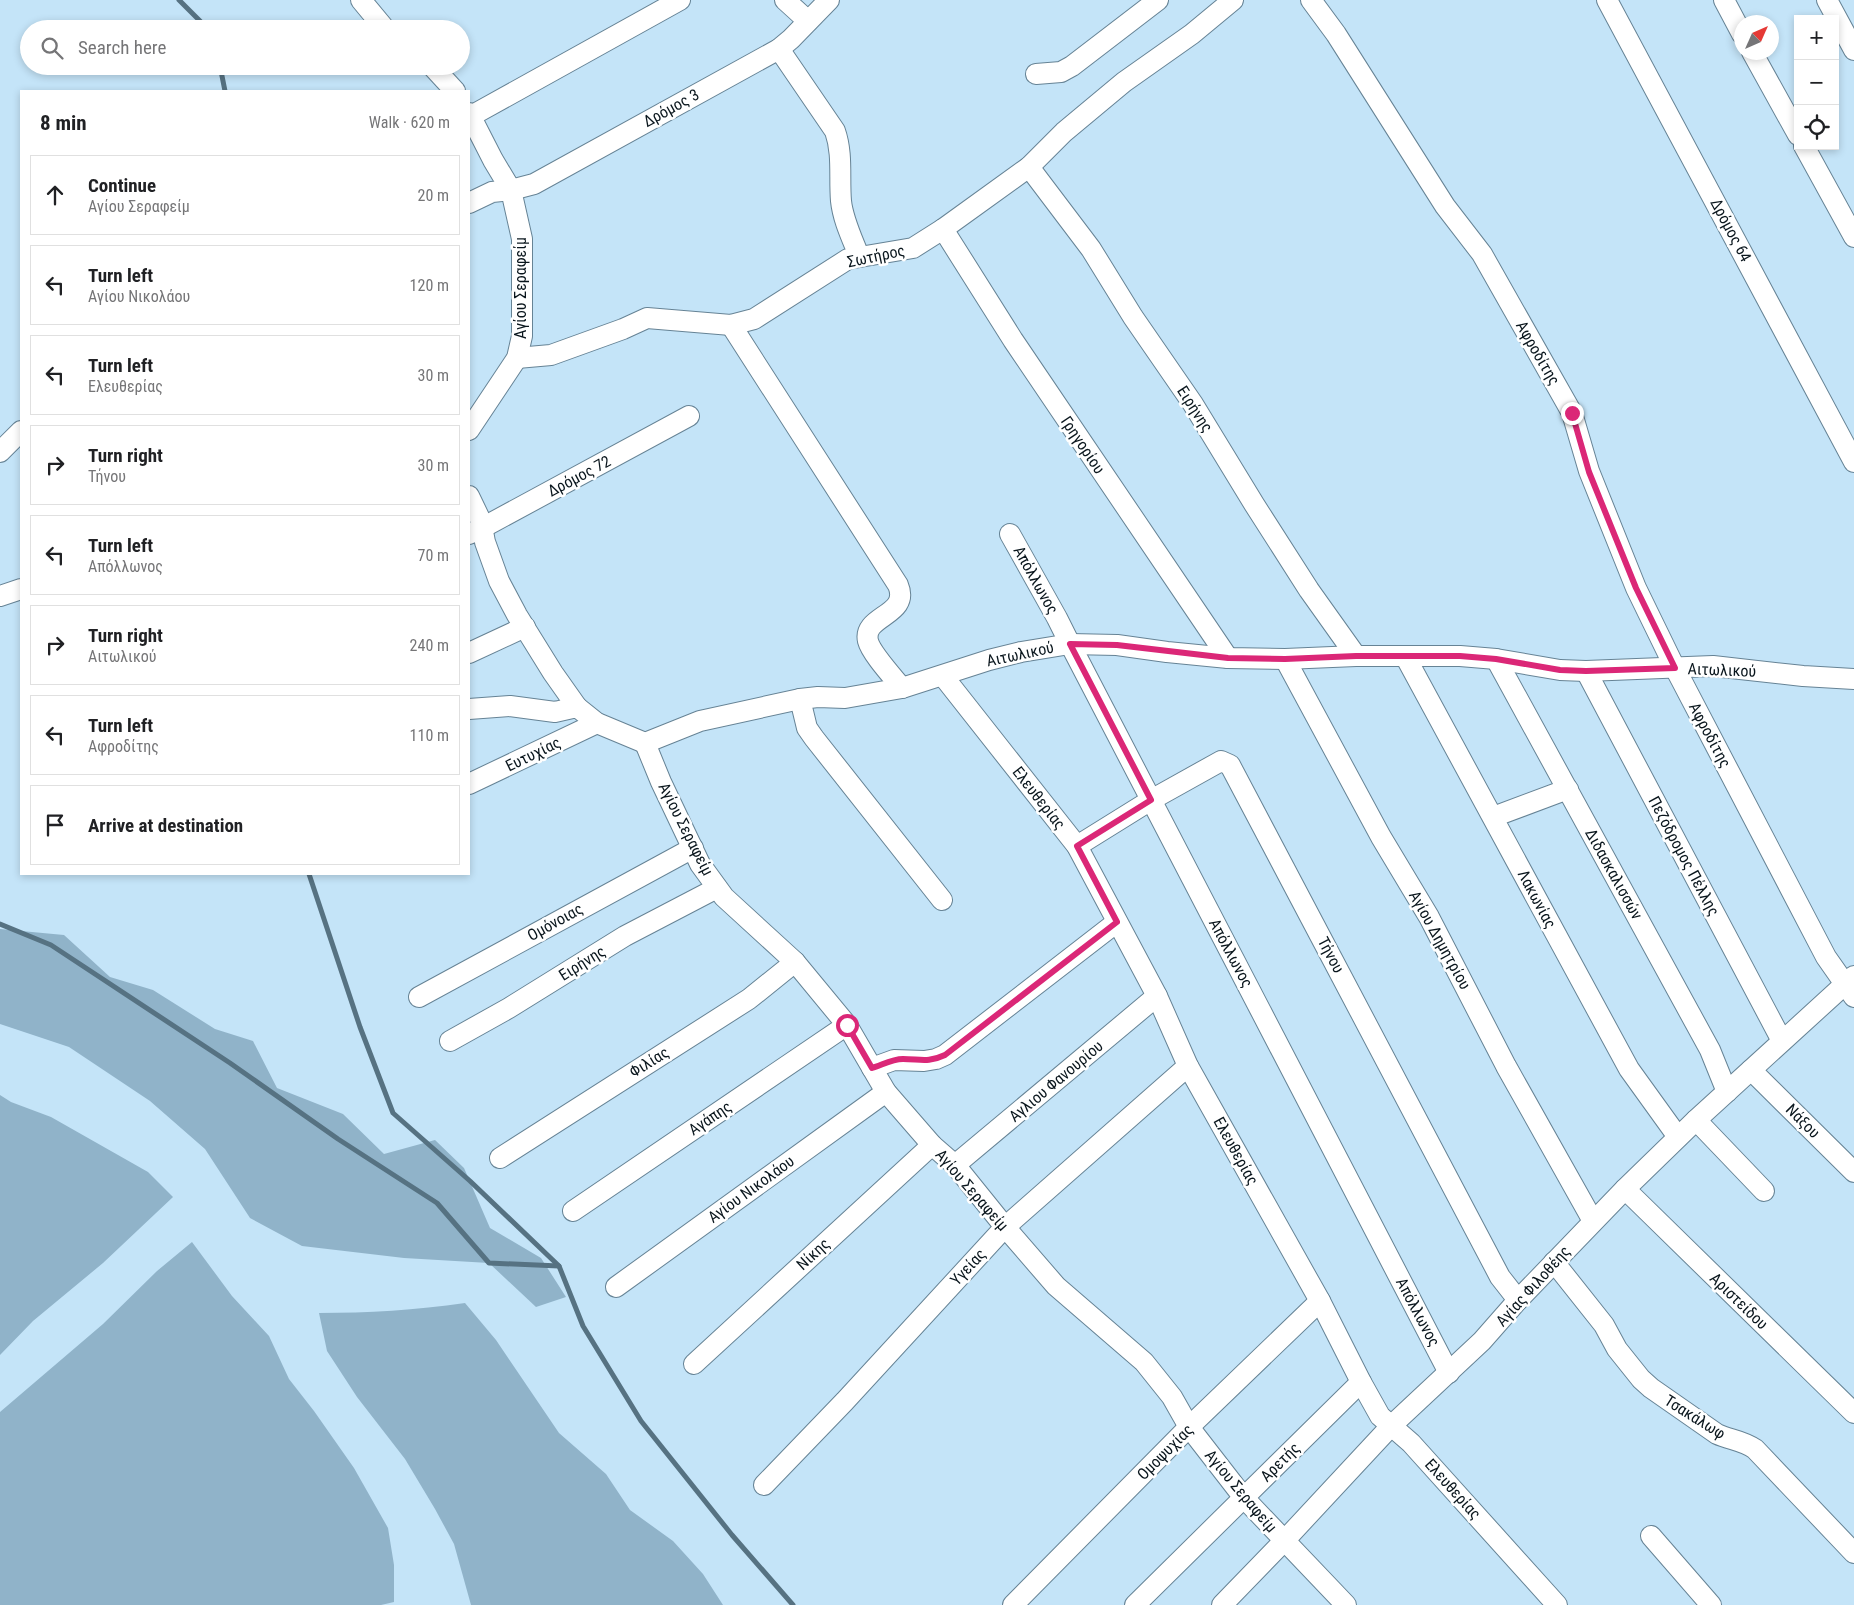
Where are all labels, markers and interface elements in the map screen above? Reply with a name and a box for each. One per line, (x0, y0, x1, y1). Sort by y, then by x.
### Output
north arrow (1734, 15, 1779, 60)
map controls (1794, 15, 1839, 150)
button: + (1794, 15, 1839, 60)
search box (20, 20, 470, 75)
icon: search (38, 34, 66, 62)
text: Search here (78, 36, 166, 59)
button: − (1794, 60, 1839, 105)
street label: Δρόμος 3 (640, 85, 702, 131)
button: locate (1794, 105, 1839, 150)
text: 8 min (40, 111, 87, 135)
text: Walk · 620 m (369, 113, 450, 132)
text: Continue (88, 174, 156, 197)
icon: ahead (41, 181, 69, 209)
text: 20 m (417, 186, 449, 205)
street label: Δρόμος 64 (1706, 195, 1756, 265)
text: Αγίου Σεραφείμ (88, 197, 190, 216)
street label: Αγίου Σεραφείμ (511, 237, 530, 339)
street label: Σωτήρος (845, 241, 907, 271)
text: Turn left (88, 264, 153, 287)
icon: left (41, 271, 69, 299)
text: 120 m (410, 276, 449, 295)
text: Αγίου Νικολάου (88, 287, 190, 306)
street label: Αφροδίτης (1512, 318, 1564, 388)
text: Turn left (88, 354, 153, 377)
icon: left (41, 361, 69, 389)
text: 30 m (417, 366, 449, 385)
text: Ελευθερίας (88, 377, 163, 396)
street label: Ειρήνης (1173, 382, 1217, 436)
route end (1561, 402, 1584, 425)
street label: Γρηγορίου (1057, 413, 1109, 477)
text: Turn right (88, 444, 163, 467)
icon: right (41, 451, 69, 479)
street label: Δρόμος 72 (544, 451, 614, 501)
text: 30 m (417, 456, 449, 475)
text: Τήνου (88, 467, 126, 486)
text: Turn left (88, 534, 153, 557)
icon: left (41, 541, 69, 569)
street label: Απόλλωνος (1010, 543, 1062, 617)
text: 70 m (417, 546, 449, 565)
text: Απόλλωνος (88, 557, 163, 576)
text: Turn right (88, 624, 163, 647)
icon: right (41, 631, 69, 659)
text: 240 m (410, 636, 449, 655)
street label: Αιτωλικού (985, 638, 1055, 670)
text: Αιτωλικού (88, 647, 156, 666)
street label: Αιτωλικού (1687, 659, 1757, 681)
street label: Αφροδίτης (1685, 699, 1735, 771)
text: Turn left (88, 714, 153, 737)
icon: left (41, 721, 69, 749)
text: 110 m (410, 726, 449, 745)
street label: Ευτυχίας (502, 733, 564, 775)
text: Αφροδίτης (88, 737, 159, 756)
street label: Ελευθερίας (1009, 763, 1069, 833)
street label: Αγίου Σεραφείμ (654, 779, 718, 879)
street label: Πεζόδρομος Πέλλης (1645, 793, 1723, 919)
icon: arrive (41, 811, 69, 839)
text: Arrive at destination (88, 814, 243, 837)
street label: Διδασκαλισσών (1581, 825, 1647, 923)
street label: Λακωνίας (1514, 867, 1560, 931)
street label: Αγίου Δημητρίου (1405, 887, 1475, 993)
street label: Ομόνοιας (524, 899, 586, 945)
street label: Απόλλωνος (1205, 915, 1257, 991)
street label: Τήνου (1314, 934, 1348, 976)
street label: Ειρήνης (555, 941, 609, 985)
route start (836, 1014, 859, 1037)
street label: Αγλιου Φανουρίου (1005, 1036, 1107, 1126)
street label: Φιλίας (626, 1043, 672, 1081)
street label: Αγάπης (685, 1097, 735, 1139)
street label: Νάξου (1782, 1100, 1824, 1142)
street label: Ελευθερίας (1210, 1114, 1262, 1188)
street label: Αγίου Σεραφείμ (931, 1145, 1013, 1235)
street label: Αγίου Νικολάου (704, 1151, 798, 1227)
street label: Νίκης (793, 1234, 833, 1274)
street label: Αγίας Φιλοθέης (1492, 1242, 1574, 1330)
street label: Υγείας (946, 1245, 990, 1289)
street label: Αριστείδου (1706, 1269, 1772, 1333)
street label: Απόλλωνος (1392, 1274, 1444, 1350)
street label: Τσακάλωφ (1661, 1391, 1729, 1443)
street label: Ομοψυχίας (1133, 1420, 1197, 1484)
street label: Αρετής (1256, 1438, 1304, 1486)
street label: Αγίου Σεραφείμ (1201, 1446, 1281, 1536)
street label: Ελευθερίας (1421, 1455, 1485, 1523)

